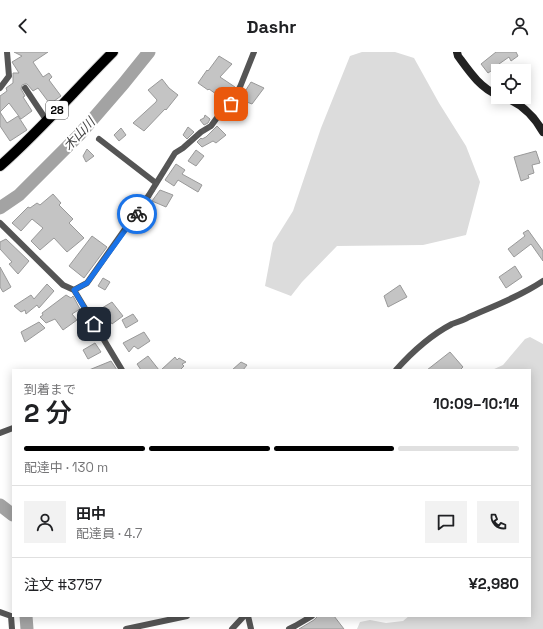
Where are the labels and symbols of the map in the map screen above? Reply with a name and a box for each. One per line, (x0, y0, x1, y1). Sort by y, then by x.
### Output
pin (214, 87, 248, 121)
road number: 28 (46, 101, 68, 119)
water label: 木山川 (59, 112, 100, 154)
courier (117, 194, 157, 234)
pin (77, 307, 111, 341)

